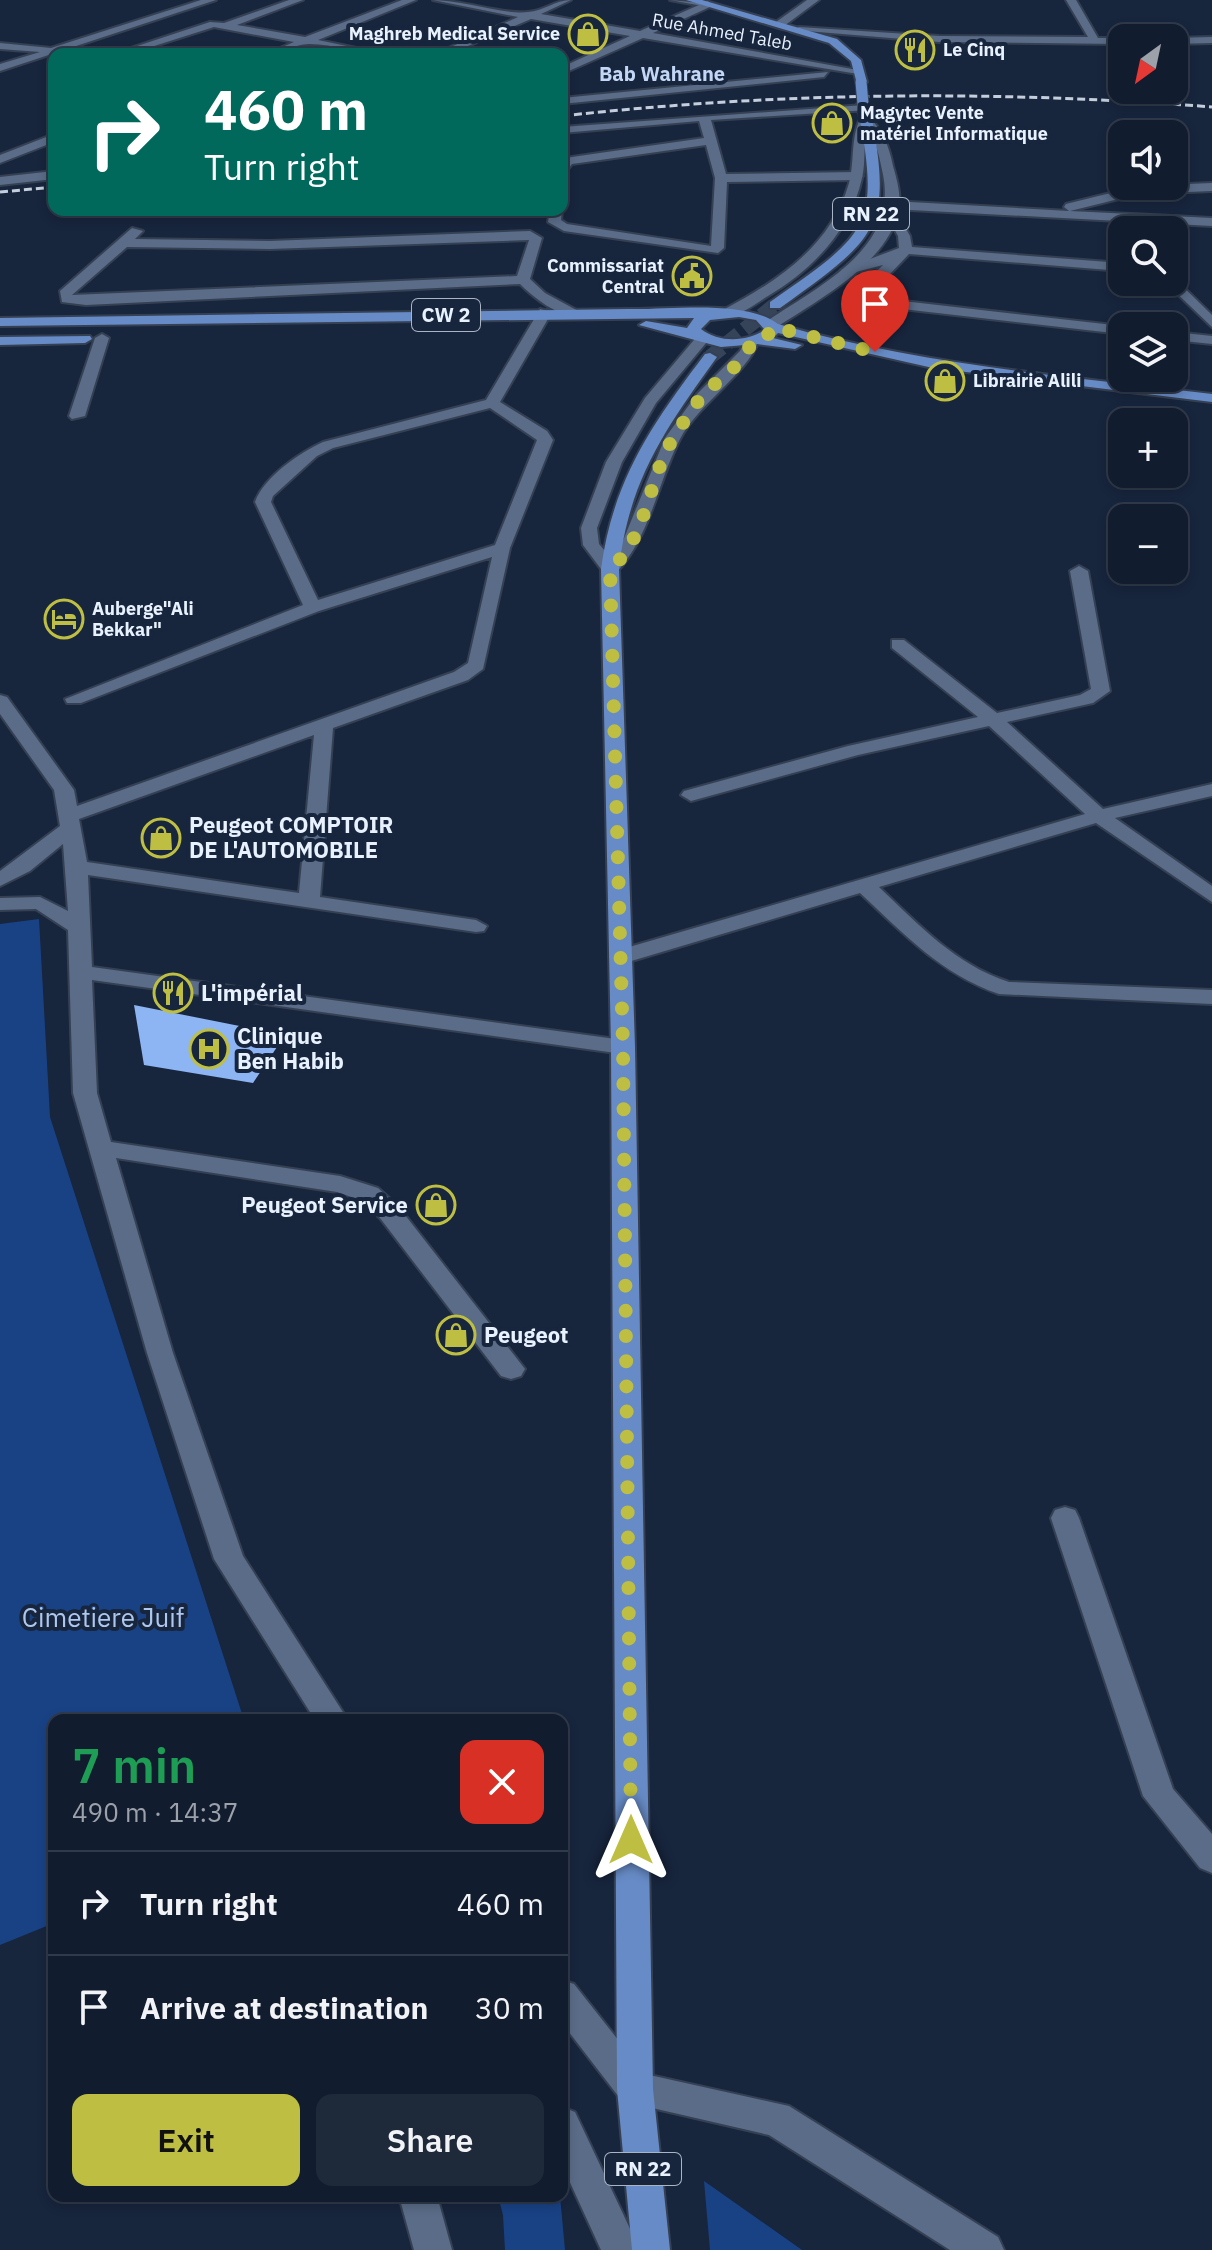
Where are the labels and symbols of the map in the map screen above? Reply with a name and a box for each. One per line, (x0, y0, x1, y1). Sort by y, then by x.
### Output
street label: Rue Ahmed Taleb (650, 8, 794, 55)
shop icon: Maghreb Medical Service (567, 13, 609, 55)
place label: Maghreb Medical Service (349, 22, 560, 45)
north arrow (1108, 24, 1188, 104)
restaurant icon: Le Cinq (894, 29, 936, 71)
place label: Le Cinq (943, 38, 1005, 61)
district label: Bab Wahrane (599, 60, 725, 87)
place label: Magytec Vente matériel Informatique (860, 101, 1048, 145)
shop icon: Magytec Vente matériel Informatique (811, 102, 853, 144)
road number: RN 22 (833, 198, 909, 230)
place label: Commissariat Central (547, 254, 665, 298)
public building icon: Commissariat Central (671, 255, 713, 297)
pin (841, 270, 909, 352)
road number: CW 2 (412, 299, 480, 331)
shop icon: Librairie Alili (924, 360, 966, 402)
place label: Librairie Alili (973, 369, 1081, 392)
place label: Auberge"Ali Bekkar" (92, 597, 194, 641)
hotel icon: Auberge"Ali Bekkar" (43, 598, 85, 640)
place label: Peugeot COMPTOIR DE L'AUTOMOBILE (189, 810, 393, 864)
shop icon: Peugeot COMPTOIR DE L'AUTOMOBILE (140, 817, 182, 859)
restaurant icon: L'impérial (152, 972, 194, 1014)
place label: L'impérial (201, 978, 303, 1007)
place label: Clinique Ben Habib (237, 1021, 344, 1075)
hospital icon: Clinique Ben Habib (188, 1028, 230, 1070)
shop icon: Peugeot Service (415, 1184, 457, 1226)
place label: Peugeot Service (241, 1190, 408, 1219)
shop icon: Peugeot (435, 1314, 477, 1356)
place label: Peugeot (484, 1320, 569, 1349)
park label: Cimetiere Juif (22, 1600, 184, 1634)
position arrow (589, 1798, 673, 1882)
road number: RN 22 (605, 2153, 681, 2185)

